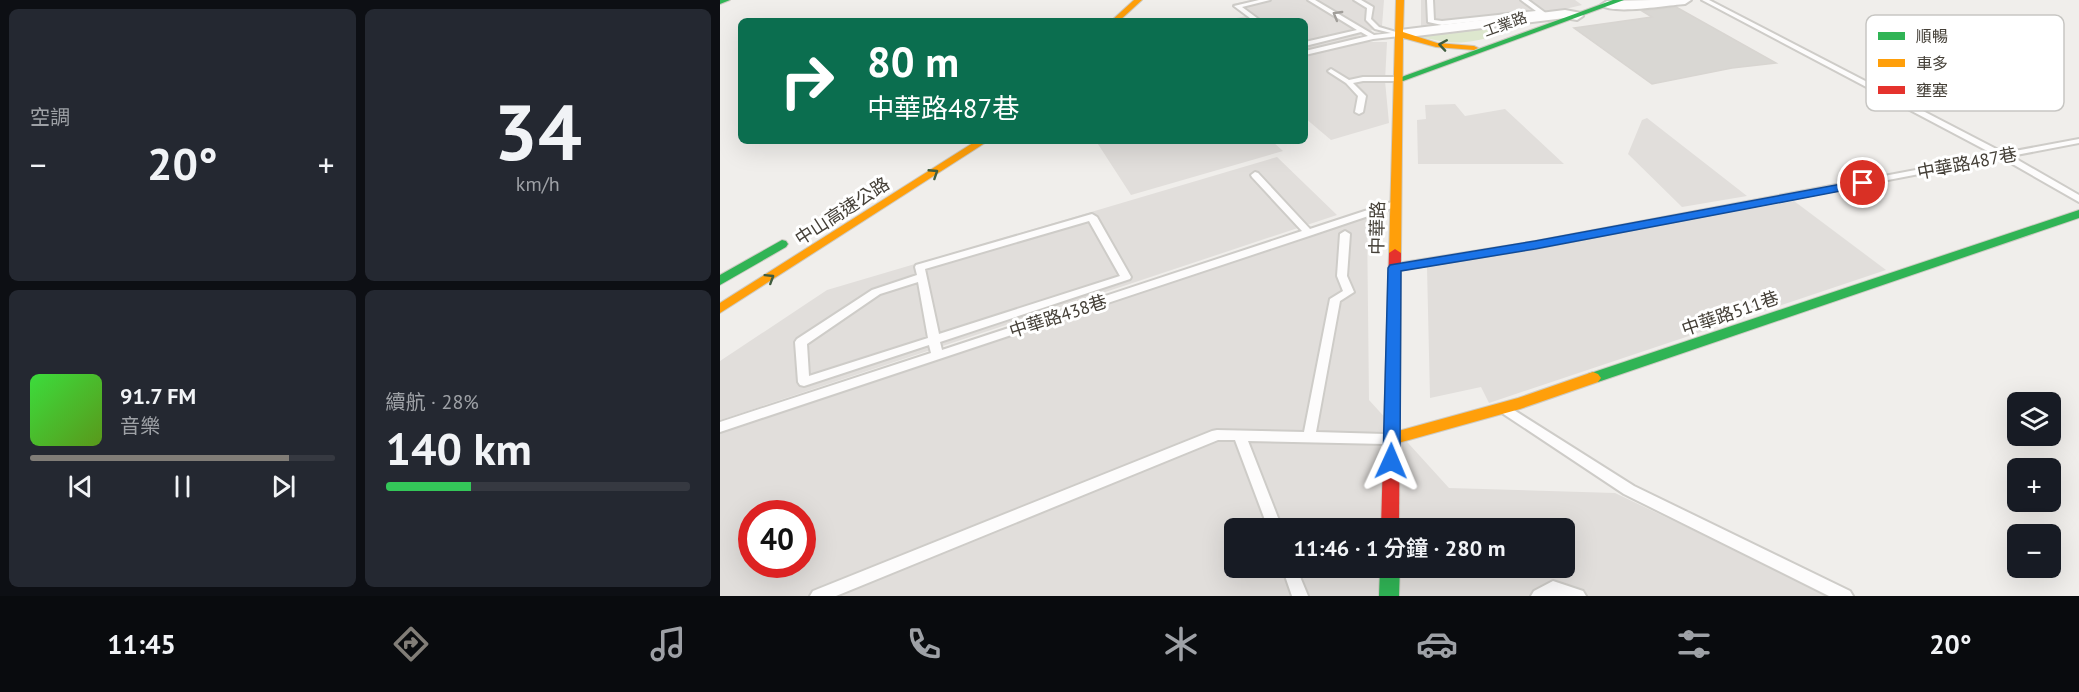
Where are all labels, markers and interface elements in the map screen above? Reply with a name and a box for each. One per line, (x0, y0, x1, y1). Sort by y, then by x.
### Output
street label: 工業路 (1481, 7, 1529, 41)
one-way arrow (1333, 11, 1343, 23)
legend (1866, 15, 2064, 111)
text: 順暢 (1916, 26, 1948, 46)
text: 80 m (867, 34, 959, 89)
one-way arrow (1438, 40, 1448, 52)
icon: right (768, 42, 846, 120)
text: 車多 (1916, 53, 1948, 73)
text: 壅塞 (1916, 80, 1948, 100)
text: 34 (494, 81, 582, 182)
text: 中華路487巷 (867, 91, 1019, 125)
text: 空調 (30, 104, 70, 130)
text: 20° (147, 134, 218, 192)
street label: 中華路487巷 (1915, 142, 2019, 184)
text: − (30, 143, 47, 186)
text: + (318, 143, 334, 186)
pin (1837, 157, 1888, 208)
icon: arrive (1846, 166, 1879, 199)
one-way arrow (928, 170, 939, 181)
text: km/h (516, 171, 560, 197)
street label: 中山高速公路 (790, 172, 894, 250)
street label: 中華路 (1365, 201, 1389, 255)
one-way arrow (764, 274, 774, 286)
street label: 中華路511巷 (1678, 286, 1782, 340)
street label: 中華路438巷 (1006, 289, 1110, 343)
text: 91.7 FM (120, 382, 196, 410)
text: 續航 · 28% (386, 389, 479, 415)
map controls (2007, 392, 2061, 578)
button: layers (2007, 392, 2061, 446)
text: 音樂 (120, 413, 160, 439)
text: 140 km (386, 419, 532, 477)
position arrow (1359, 429, 1423, 493)
button: + (2007, 458, 2061, 512)
icon: previous (64, 470, 97, 503)
icon: pause (166, 470, 199, 503)
icon: next (267, 470, 300, 503)
speed limit sign: 40 (738, 500, 816, 578)
button: − (2007, 524, 2061, 578)
text: 11:46 · 1 分鐘 · 280 m (1294, 534, 1505, 562)
icon: directions (390, 623, 432, 665)
icon: music (647, 623, 689, 665)
icon: phone (903, 623, 945, 665)
icon: climate (1160, 623, 1202, 665)
icon: car (1416, 623, 1458, 665)
icon: filters (1673, 623, 1715, 665)
text: 11:45 (107, 627, 176, 661)
text: 20° (1929, 627, 1972, 661)

